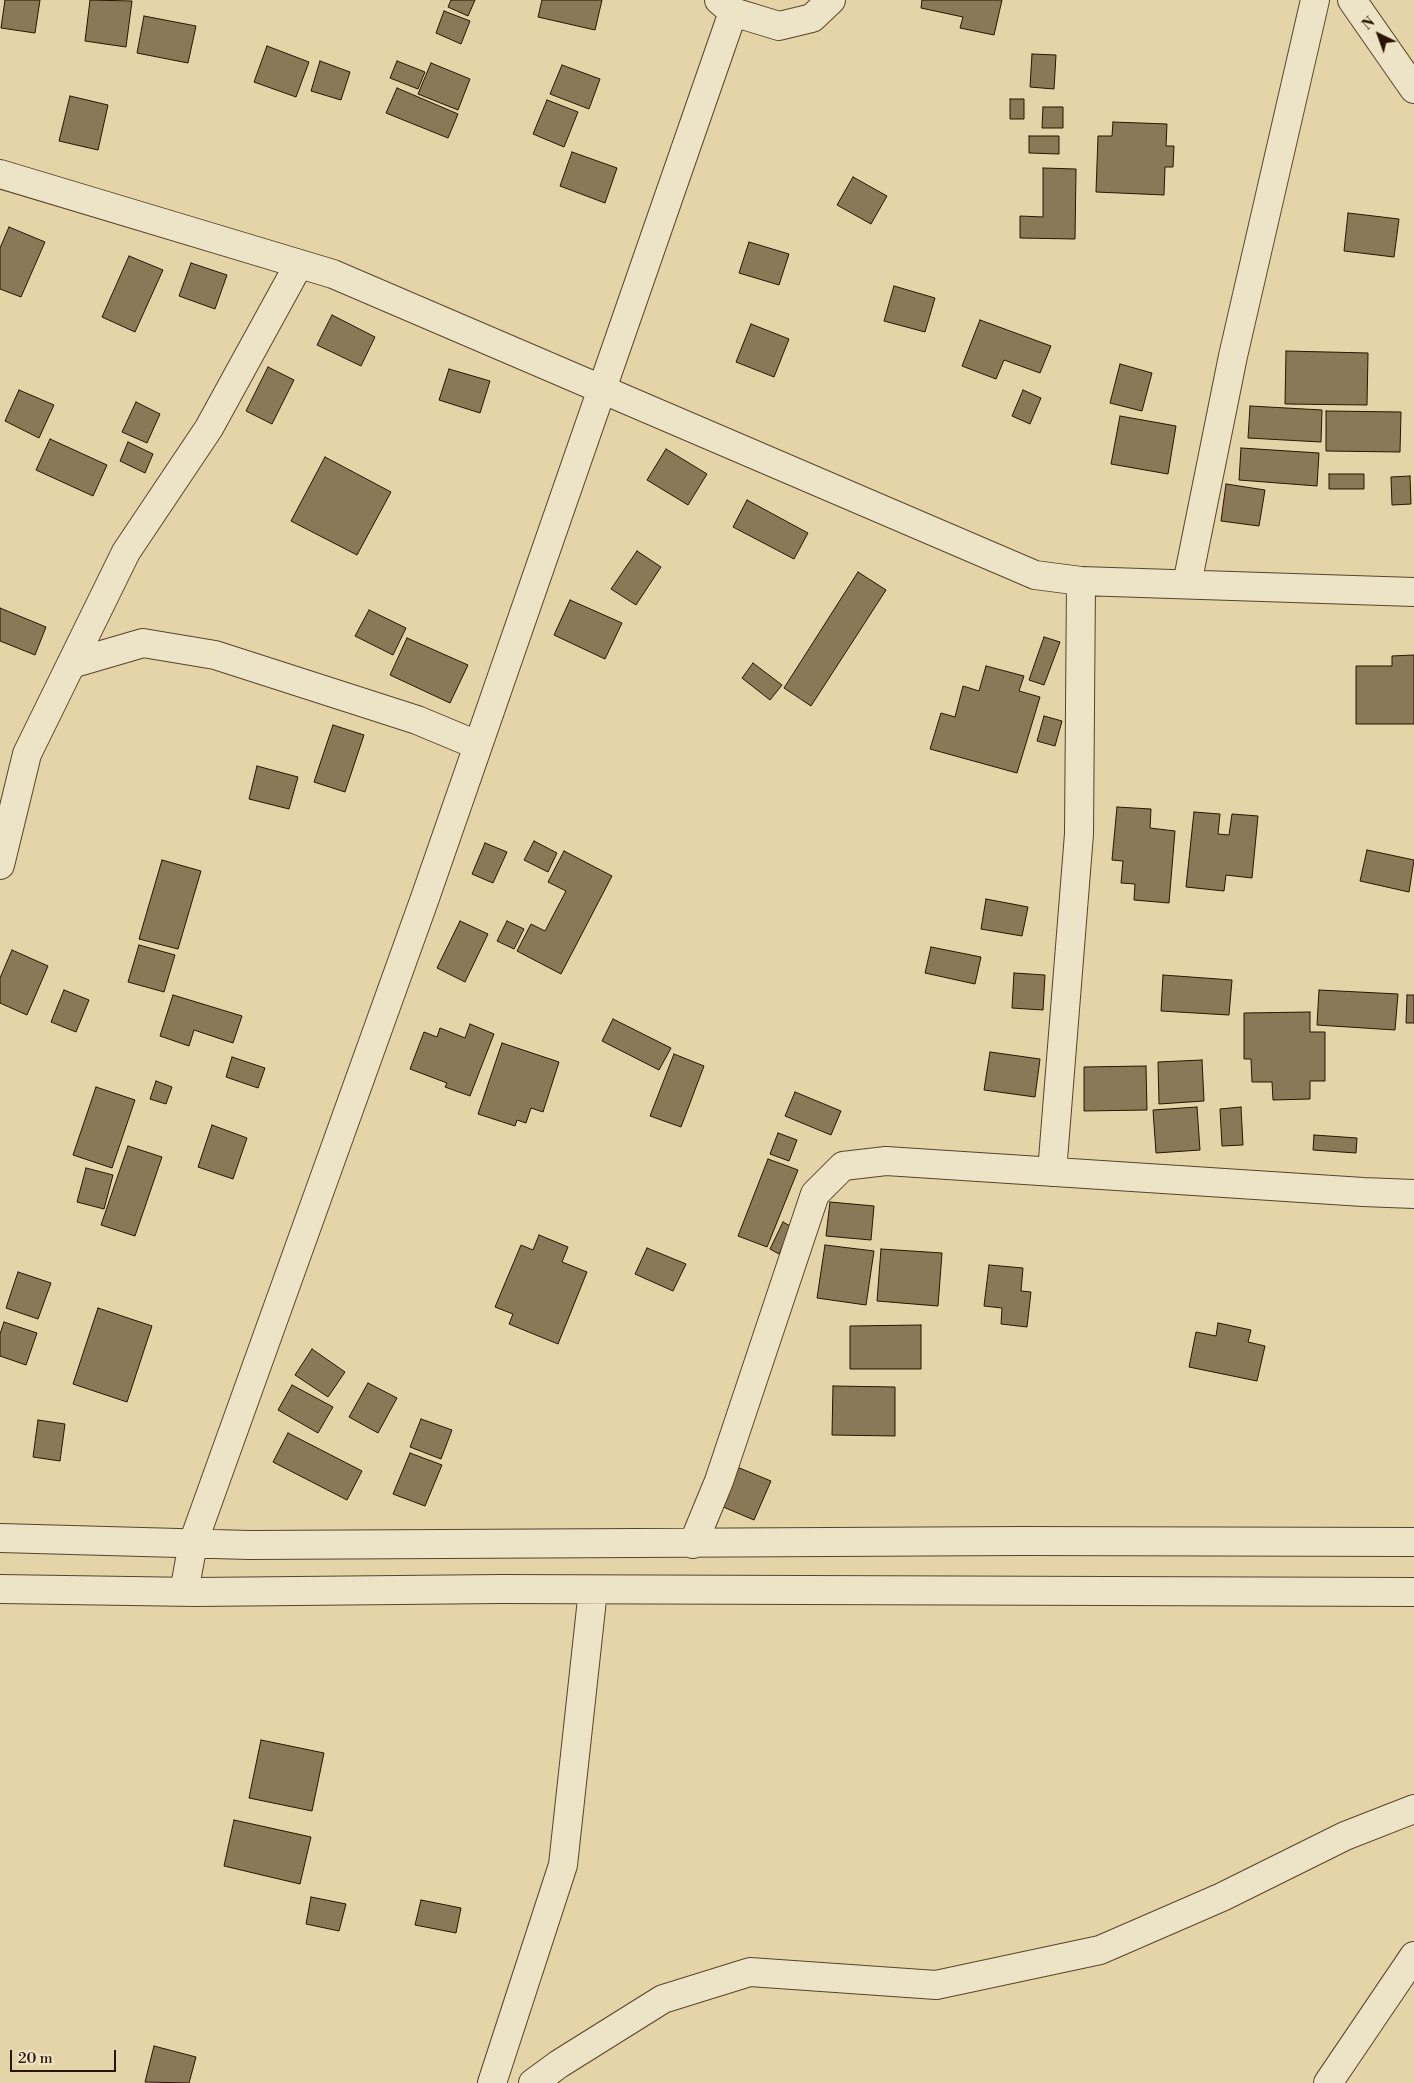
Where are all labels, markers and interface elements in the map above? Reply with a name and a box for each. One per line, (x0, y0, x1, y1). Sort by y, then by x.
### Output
north arrow (1354, 10, 1404, 60)
text: N (1359, 13, 1379, 34)
scale bar (12, 2040, 119, 2072)
text: 20 m (18, 2049, 53, 2068)

